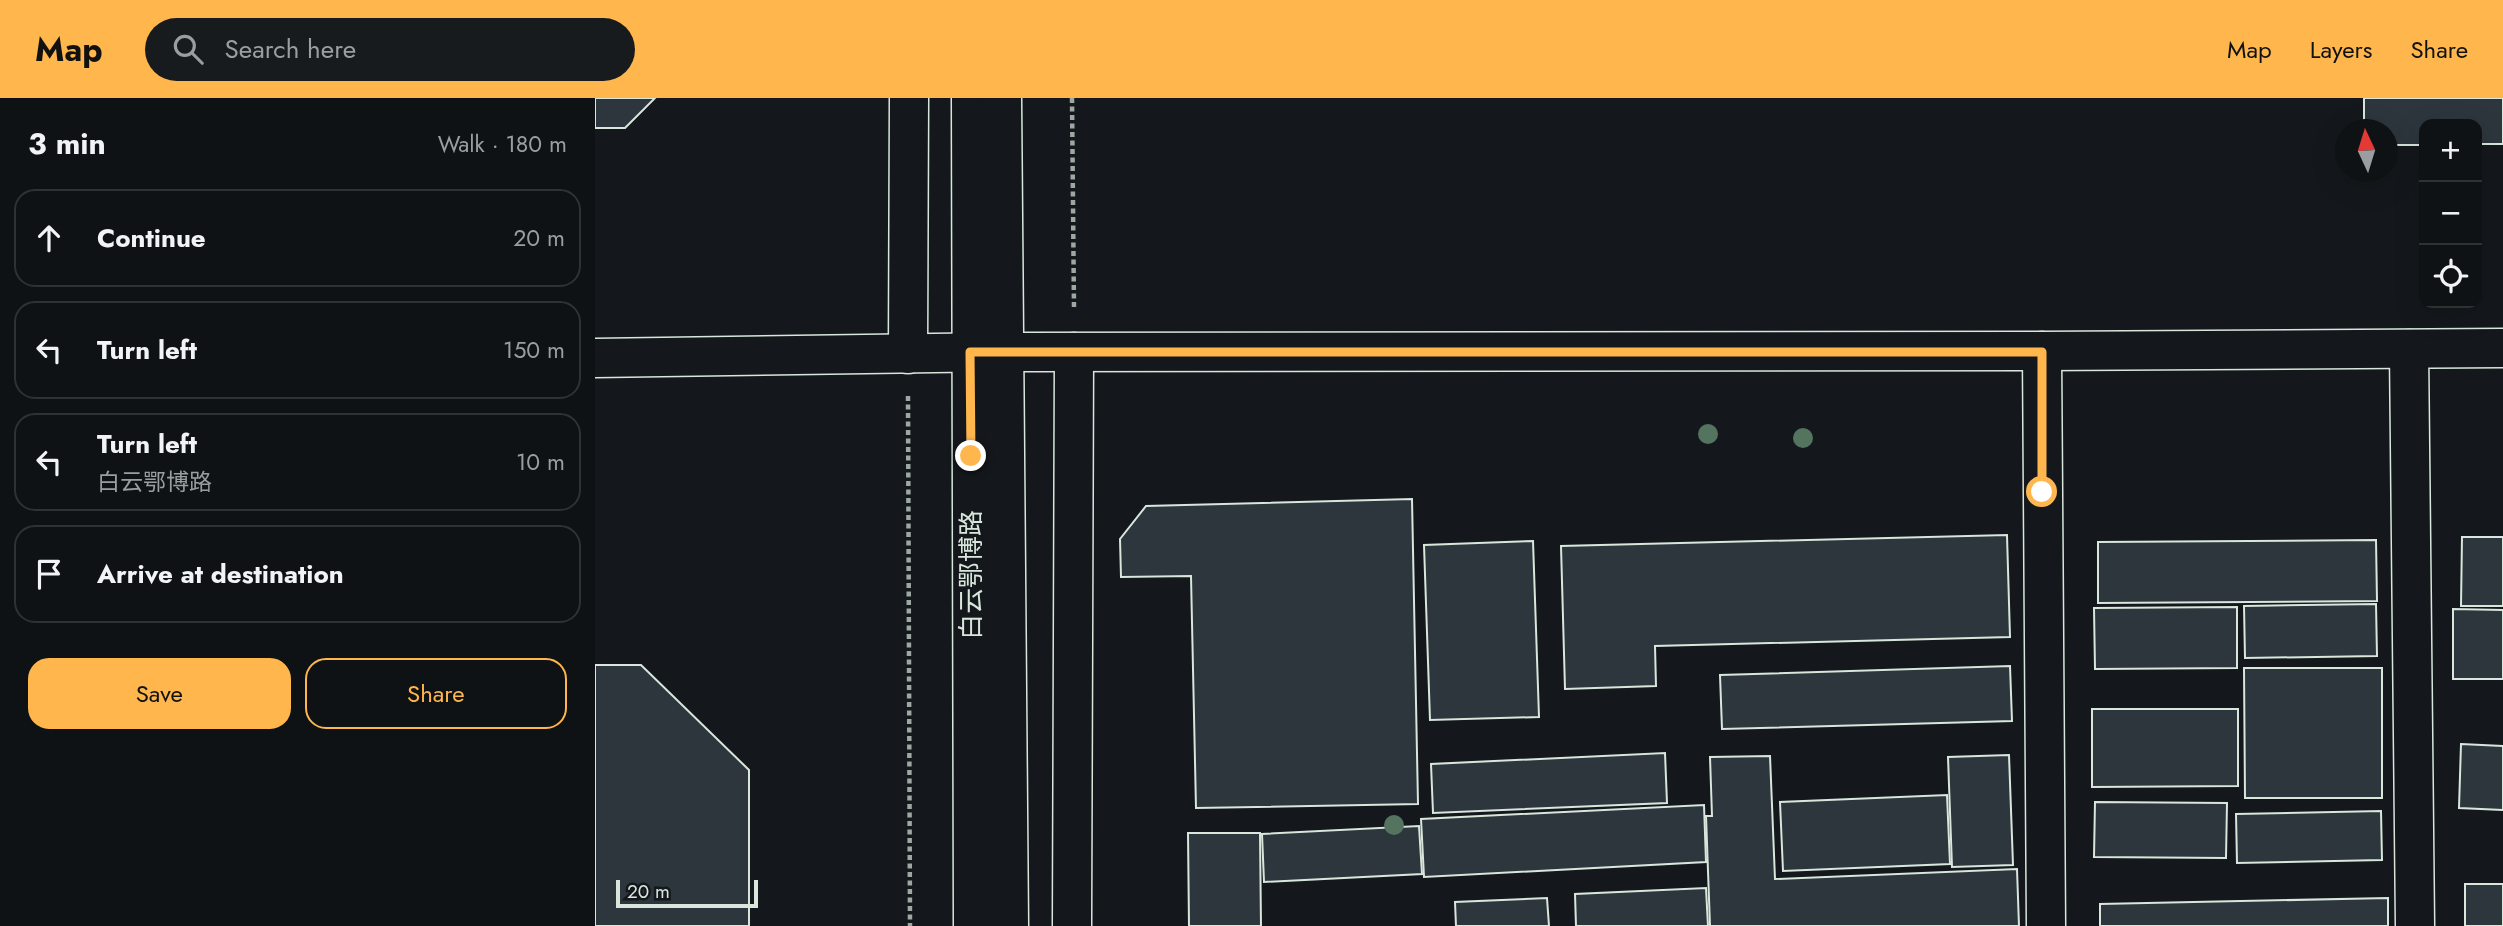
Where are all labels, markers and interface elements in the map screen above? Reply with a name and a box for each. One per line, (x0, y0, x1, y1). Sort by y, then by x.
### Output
search box (145, 18, 635, 81)
text: Map (35, 26, 103, 73)
icon: search (169, 30, 207, 68)
text: Search here (225, 30, 356, 68)
text: Map (2227, 32, 2272, 67)
text: Layers (2310, 32, 2372, 67)
text: Share (2410, 32, 2468, 67)
north arrow (2335, 119, 2398, 182)
map controls (2419, 119, 2482, 308)
button: + (2419, 119, 2482, 182)
text: 3 min (28, 122, 106, 165)
text: Walk · 180 m (438, 127, 567, 161)
button: − (2419, 182, 2482, 245)
icon: ahead (30, 219, 68, 257)
text: Continue (97, 219, 206, 257)
text: 20 m (513, 221, 565, 255)
button: locate (2419, 245, 2482, 308)
icon: left (30, 331, 68, 369)
text: Turn left (97, 331, 197, 369)
text: 150 m (503, 333, 565, 367)
text: Turn left (97, 425, 197, 463)
route end (955, 440, 986, 471)
icon: left (30, 443, 68, 481)
text: 10 m (516, 445, 565, 479)
text: 白云鄂博路 (97, 465, 212, 499)
route start (2026, 476, 2057, 507)
street label: 白云鄂博路 (952, 510, 990, 640)
icon: arrive (30, 555, 68, 593)
text: Arrive at destination (97, 555, 344, 593)
button: Save (28, 658, 291, 729)
button: Share (305, 658, 567, 729)
scale bar (616, 877, 758, 909)
text: 20 m (627, 878, 670, 905)

